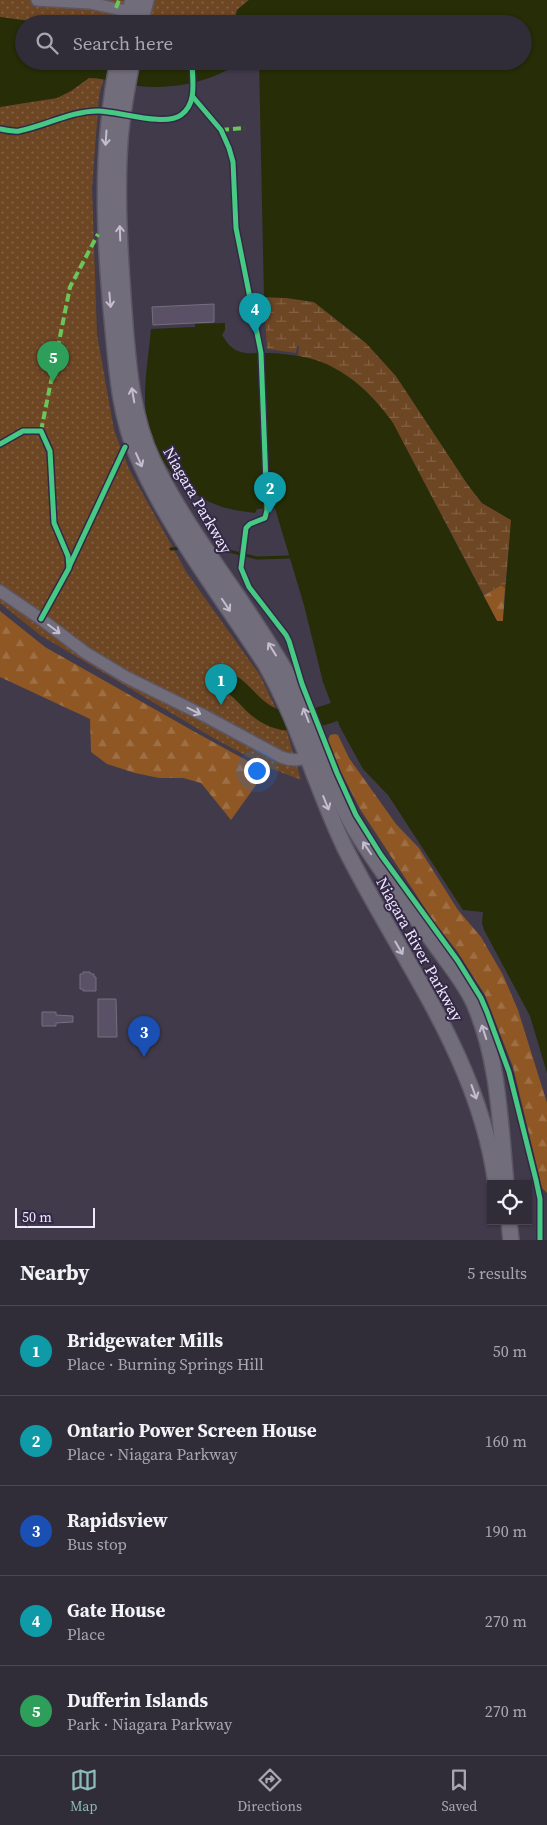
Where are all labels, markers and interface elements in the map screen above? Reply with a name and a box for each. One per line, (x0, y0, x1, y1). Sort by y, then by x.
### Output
search box (15, 15, 532, 70)
icon: search (33, 29, 61, 57)
text: Search here (73, 30, 173, 56)
one-way arrow (102, 130, 111, 146)
one-way arrow (115, 226, 125, 242)
one-way arrow (105, 292, 115, 308)
pin: 4 (239, 293, 271, 334)
pin: 5 (37, 341, 69, 382)
one-way arrow (128, 388, 138, 404)
street label: Niagara Parkway (158, 443, 238, 558)
one-way arrow (134, 452, 144, 467)
pin: 2 (254, 472, 286, 513)
one-way arrow (221, 598, 231, 612)
one-way arrow (47, 624, 61, 634)
one-way arrow (267, 642, 277, 656)
pin: 1 (205, 664, 237, 705)
one-way arrow (186, 707, 201, 716)
one-way arrow (301, 708, 310, 723)
your location (244, 758, 270, 784)
one-way arrow (321, 795, 331, 810)
one-way arrow (362, 841, 372, 855)
street label: Niagara River Parkway (371, 873, 469, 1026)
one-way arrow (395, 940, 405, 954)
pin: 3 (128, 1016, 160, 1057)
one-way arrow (478, 1024, 488, 1040)
one-way arrow (470, 1084, 479, 1099)
map controls (487, 1180, 532, 1225)
button: locate (487, 1180, 532, 1225)
scale bar (15, 1205, 95, 1228)
text: 50 m (22, 1207, 52, 1227)
text: Nearby (20, 1258, 90, 1287)
text: 5 results (467, 1262, 527, 1284)
text: Bridgewater Mills (67, 1327, 223, 1353)
text: 1 (32, 1340, 40, 1362)
text: 50 m (493, 1340, 527, 1362)
text: Place · Burning Springs Hill (67, 1353, 264, 1375)
text: Ontario Power Screen House (67, 1417, 317, 1443)
text: 2 (32, 1430, 40, 1452)
text: 160 m (485, 1430, 527, 1452)
text: Place · Niagara Parkway (67, 1443, 237, 1465)
text: Rapidsview (67, 1507, 168, 1533)
text: 3 (32, 1520, 40, 1542)
text: 190 m (485, 1520, 527, 1542)
text: Bus stop (67, 1533, 127, 1555)
text: Gate House (67, 1597, 165, 1623)
text: 4 (32, 1610, 40, 1632)
text: 270 m (485, 1610, 527, 1632)
text: Place (67, 1623, 105, 1645)
text: Dufferin Islands (67, 1687, 208, 1713)
text: 5 (32, 1700, 40, 1722)
text: 270 m (485, 1700, 527, 1722)
text: Park · Niagara Parkway (67, 1713, 232, 1735)
tab: Map (70, 1766, 98, 1816)
tab: Directions (237, 1766, 302, 1816)
tab: Saved (441, 1766, 477, 1816)

